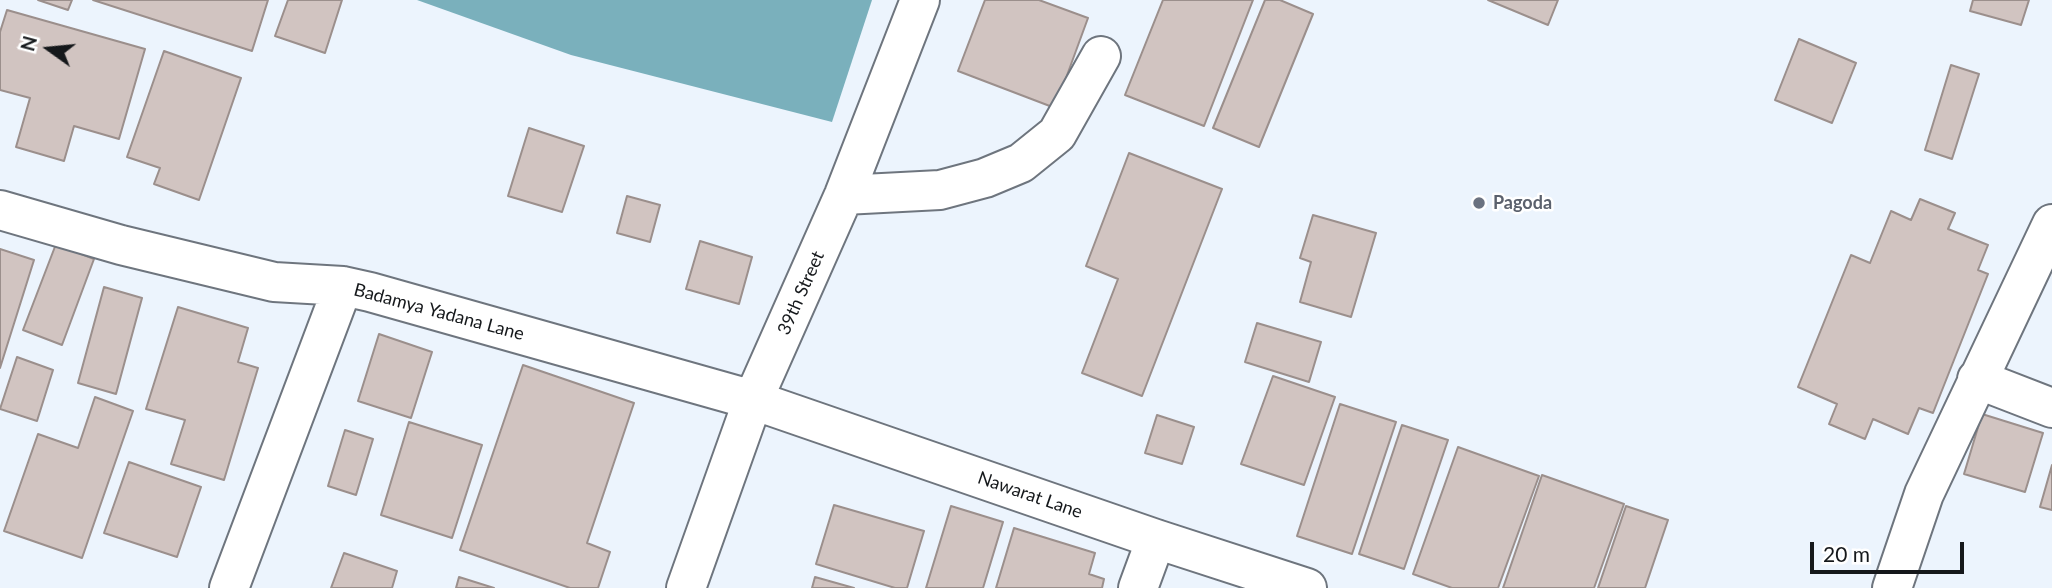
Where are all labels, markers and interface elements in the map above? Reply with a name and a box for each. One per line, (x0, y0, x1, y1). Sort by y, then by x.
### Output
north arrow (14, 14, 84, 84)
text: N (15, 33, 41, 53)
place label: Pagoda (1493, 192, 1552, 214)
marker: Pagoda (1471, 195, 1487, 211)
street label: 39th Street (773, 248, 829, 338)
street label: Badamya Yadana Lane (352, 279, 526, 345)
street label: Nawarat Lane (975, 467, 1085, 523)
scale bar (1814, 528, 1968, 572)
text: 20 m (1823, 541, 1870, 566)

